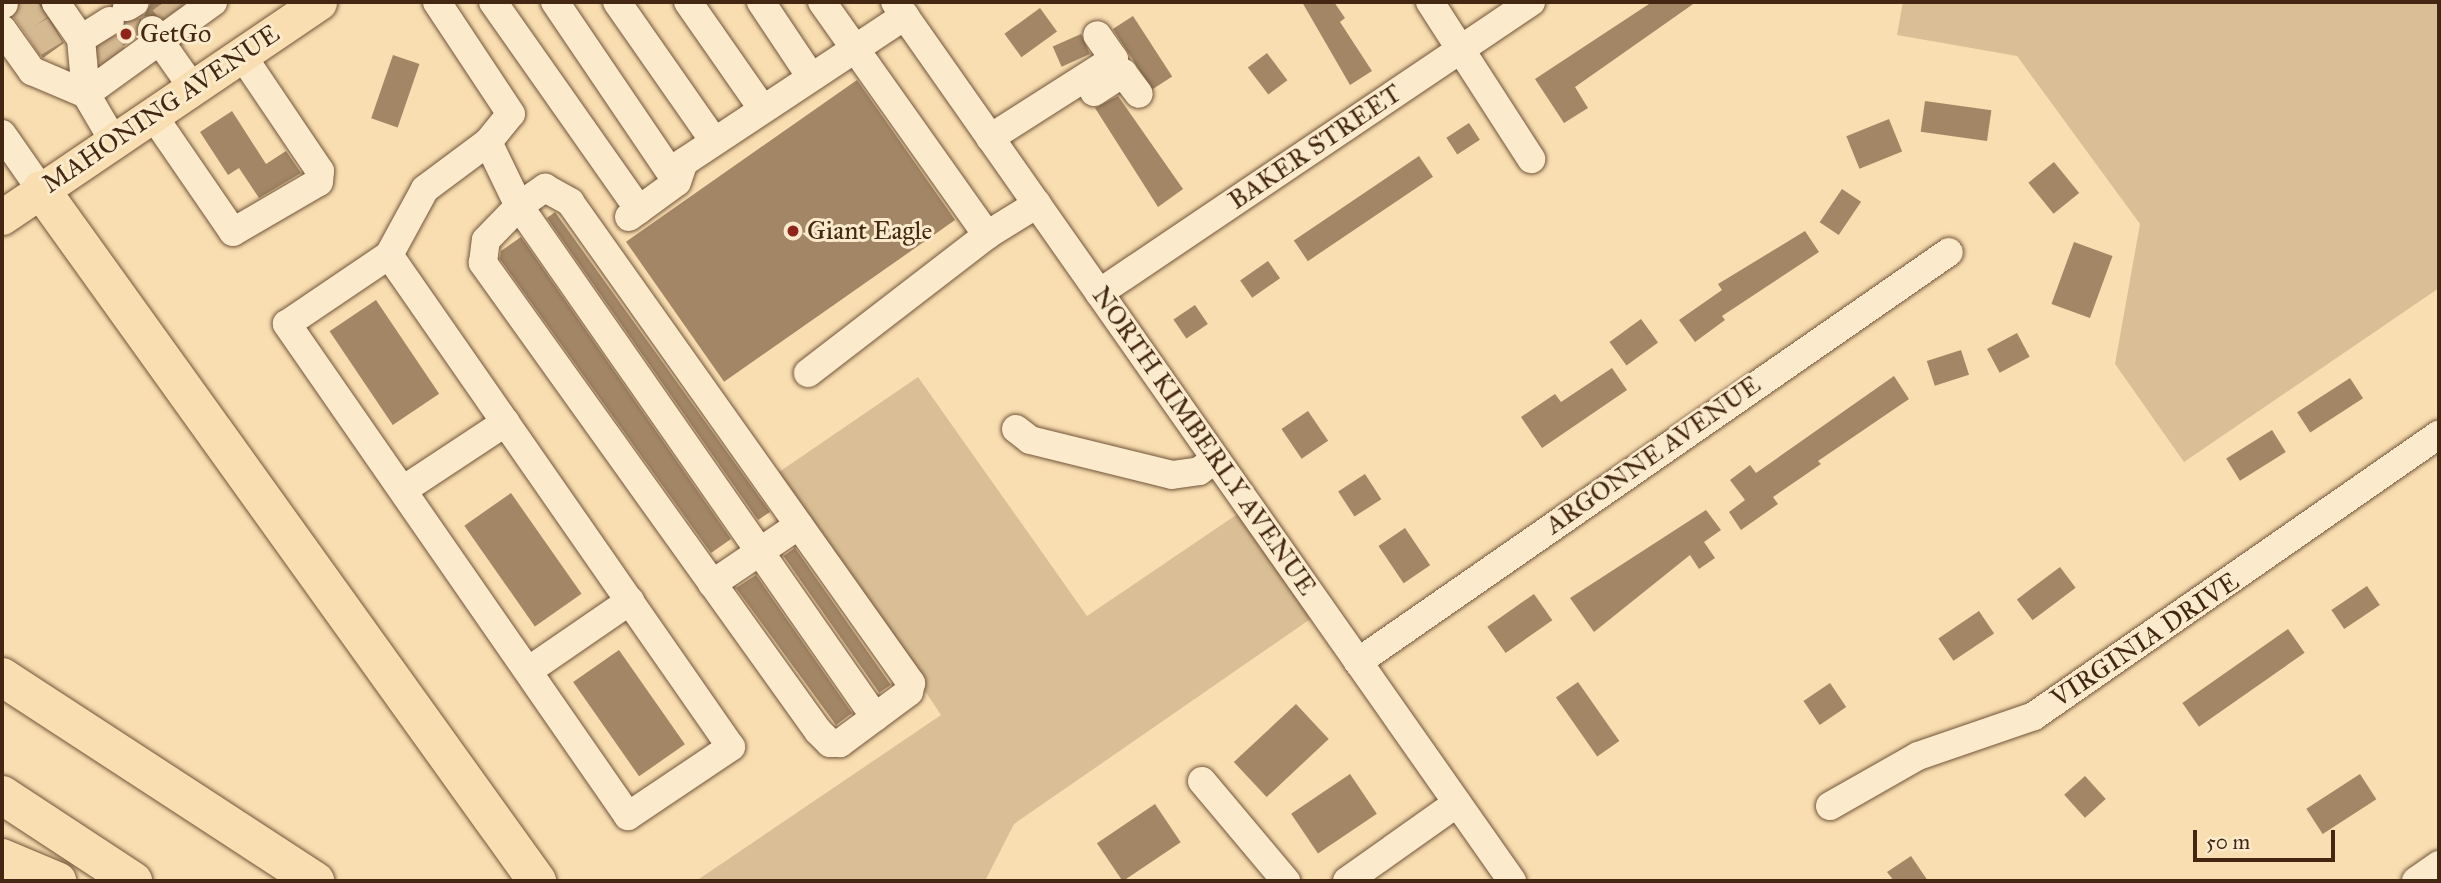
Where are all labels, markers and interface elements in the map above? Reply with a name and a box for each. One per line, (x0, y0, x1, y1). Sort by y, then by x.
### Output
street label: MAHONING AVENUE (37, 18, 285, 200)
place label: GetGo (140, 18, 211, 50)
marker: GetGo (118, 26, 134, 42)
street label: BAKER STREET (1223, 78, 1407, 216)
place label: Giant Eagle (807, 215, 932, 247)
marker: Giant Eagle (785, 223, 801, 239)
street label: NORTH KIMBERLY AVENUE (1085, 281, 1323, 601)
street label: ARGONNE AVENUE (1539, 369, 1767, 541)
street label: VIRGINIA DRIVE (2045, 566, 2245, 714)
scale bar (2196, 816, 2338, 860)
text: 50 m (2206, 829, 2250, 855)

